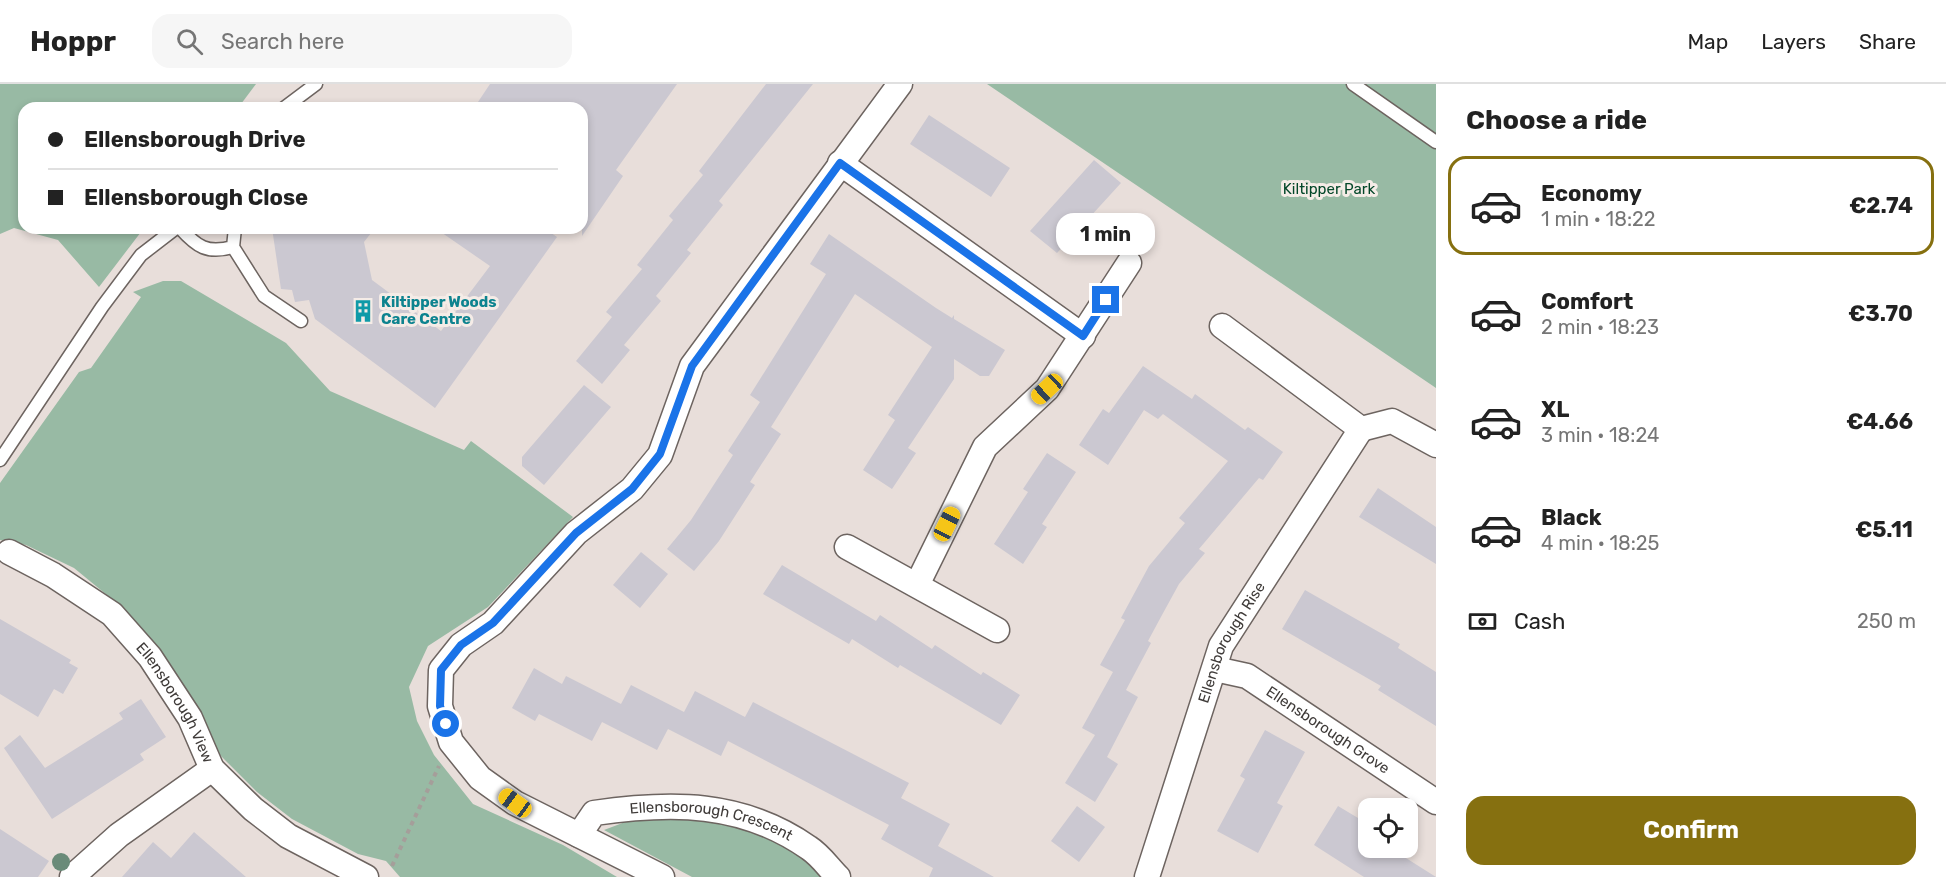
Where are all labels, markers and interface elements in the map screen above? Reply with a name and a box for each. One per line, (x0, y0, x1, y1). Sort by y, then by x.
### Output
search box (152, 14, 572, 68)
text: Hoppr (30, 25, 116, 58)
icon: search (173, 25, 206, 58)
text: Search here (221, 28, 344, 55)
text: Map (1687, 29, 1728, 54)
text: Layers (1761, 29, 1826, 54)
text: Share (1859, 29, 1916, 54)
text: Choose a ride (1466, 104, 1647, 136)
text: Ellensborough Drive (84, 126, 305, 153)
icon: car (1469, 179, 1523, 233)
park label: Kiltipper Park (1283, 180, 1375, 198)
text: Economy (1541, 180, 1642, 207)
text: Ellensborough Close (84, 184, 308, 211)
text: €2.74 (1849, 192, 1913, 219)
text: 1 min · 18:22 (1541, 207, 1655, 231)
callout: 1 min (1056, 213, 1156, 255)
text: 1 min (1080, 222, 1131, 246)
route end (1092, 286, 1119, 313)
icon: car (1469, 287, 1523, 341)
text: Comfort (1541, 288, 1633, 315)
place label: Kiltipper Woods Care Centre (381, 293, 497, 328)
building icon: Kiltipper Woods Care Centre (350, 298, 376, 324)
text: €3.70 (1848, 300, 1913, 327)
text: 2 min · 18:23 (1541, 315, 1659, 339)
car (1028, 370, 1066, 408)
icon: car (1469, 395, 1523, 449)
text: XL (1541, 396, 1569, 423)
text: €4.66 (1846, 408, 1913, 435)
text: 3 min · 18:24 (1541, 423, 1659, 447)
icon: car (1469, 503, 1523, 557)
car (931, 504, 963, 544)
text: Black (1541, 504, 1602, 531)
text: €5.11 (1855, 516, 1913, 543)
text: 4 min · 18:25 (1541, 531, 1659, 555)
street label: Ellensborough Rise (1194, 579, 1269, 705)
icon: cash (1466, 605, 1499, 638)
text: Cash (1514, 608, 1565, 635)
text: 250 m (1857, 609, 1916, 633)
street label: Ellensborough View (132, 639, 217, 766)
street label: Ellensborough Grove (1263, 682, 1393, 778)
route start (432, 710, 459, 737)
car (495, 785, 535, 821)
button: Confirm (1466, 796, 1916, 865)
street label: Ellensborough Crescent (629, 798, 796, 845)
map controls (1358, 798, 1418, 858)
button: locate (1358, 798, 1418, 858)

